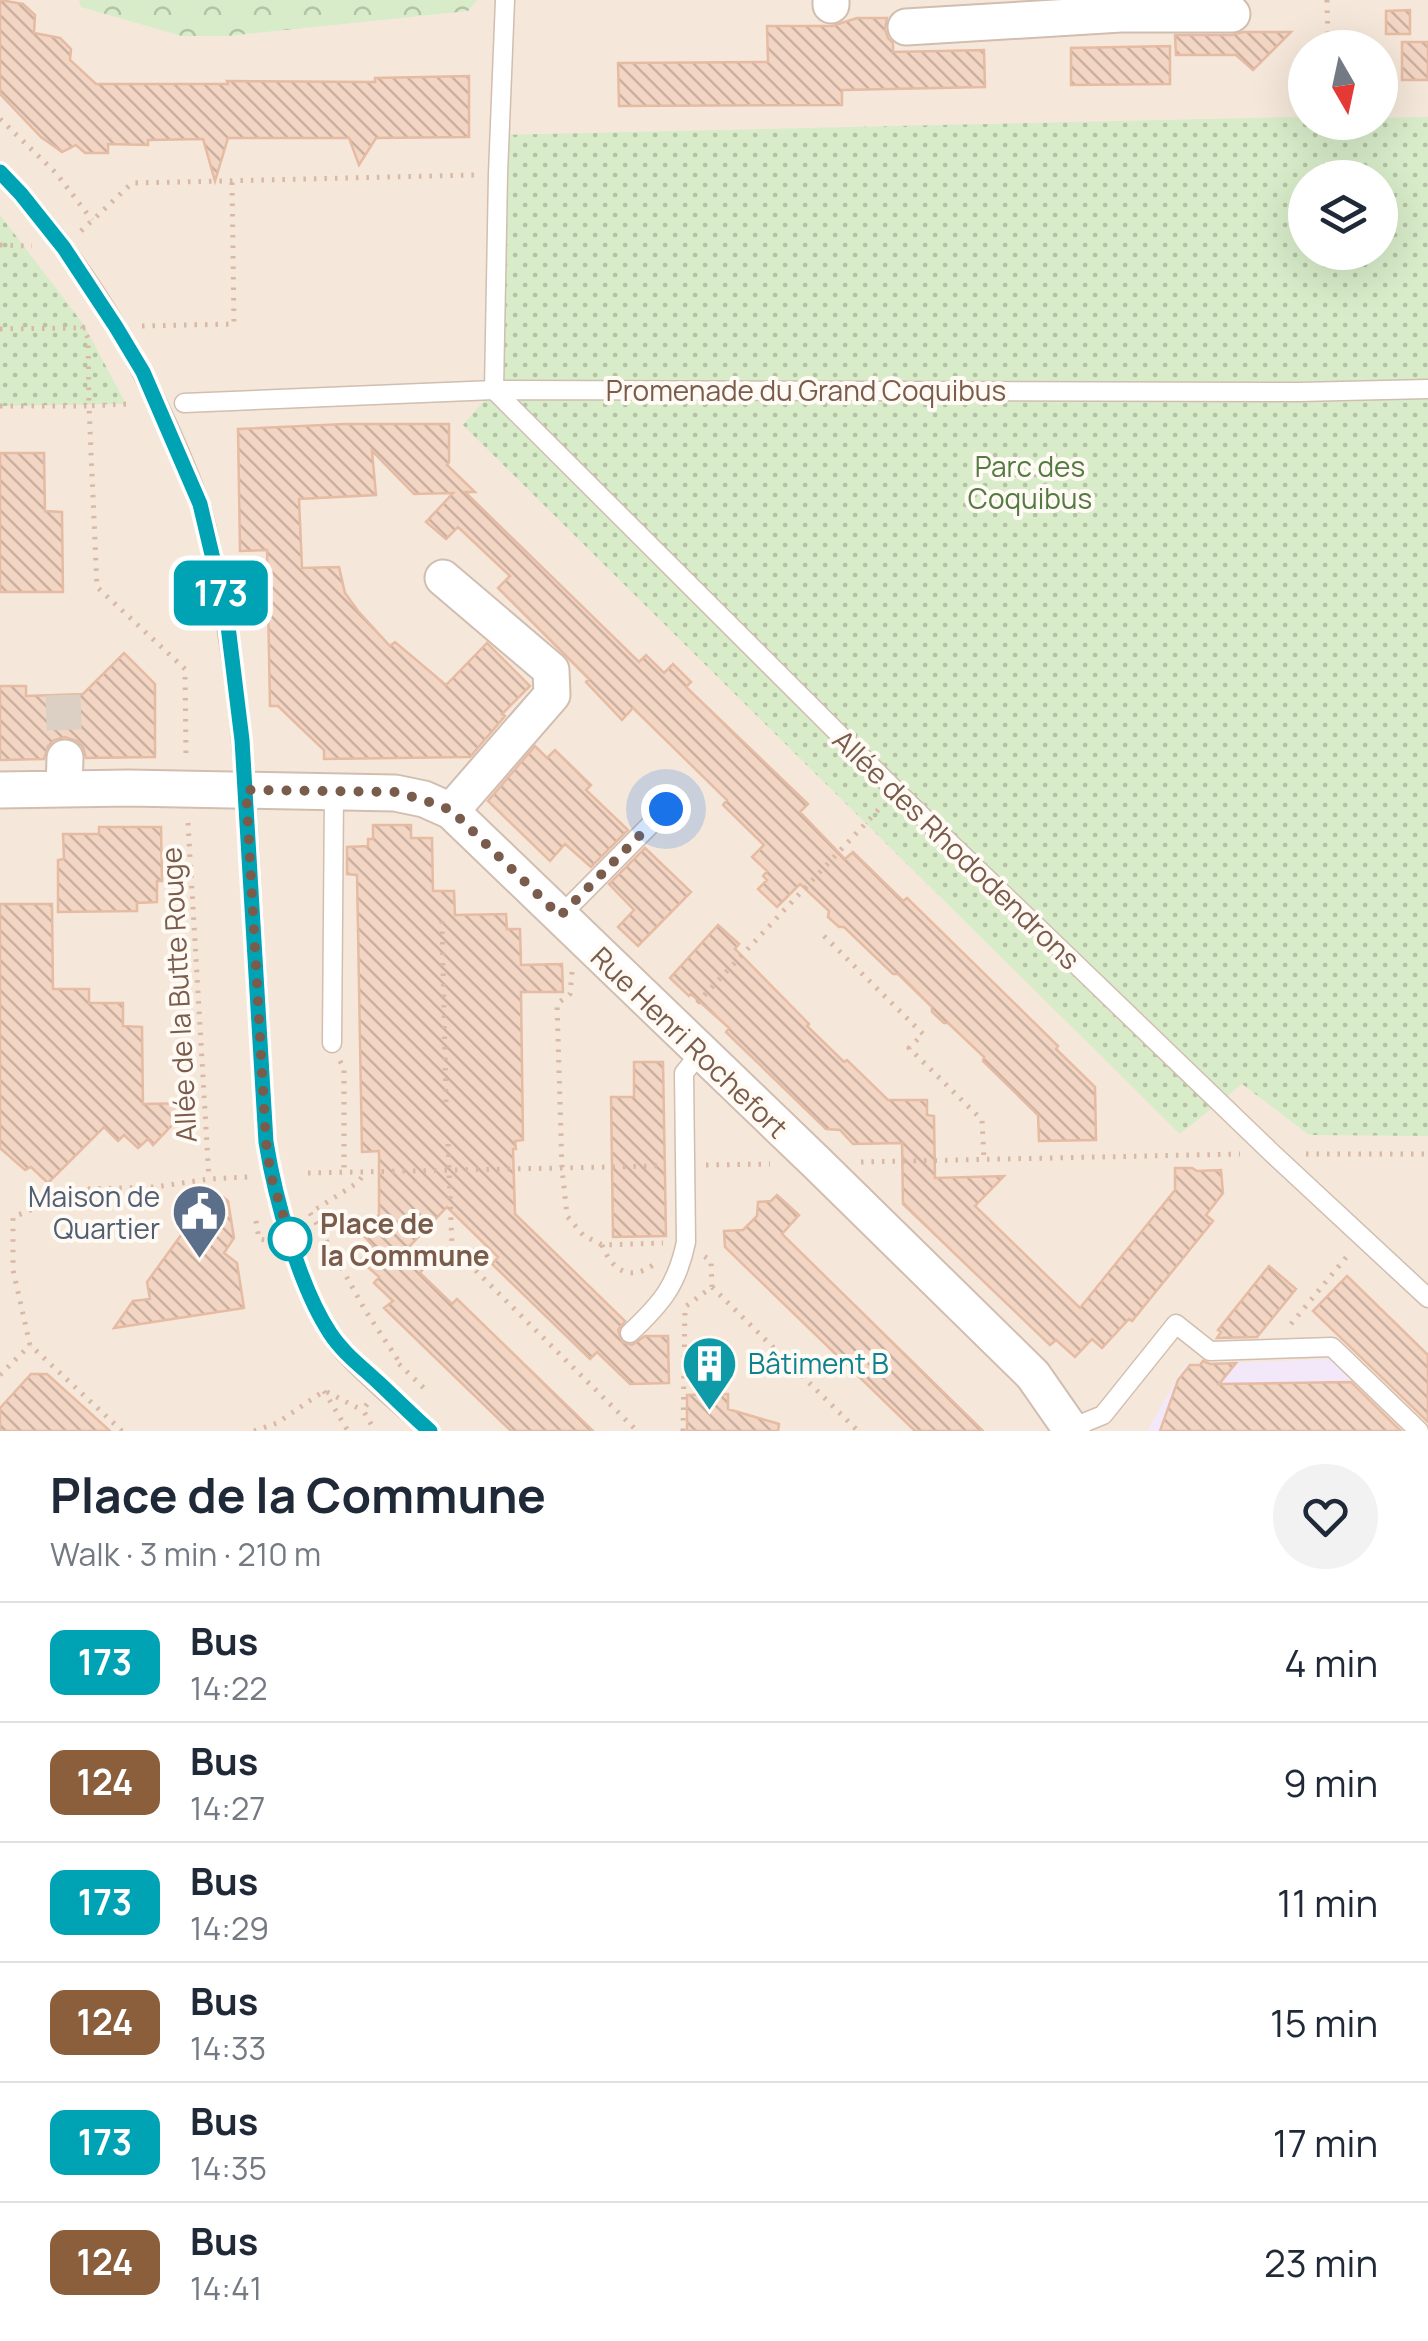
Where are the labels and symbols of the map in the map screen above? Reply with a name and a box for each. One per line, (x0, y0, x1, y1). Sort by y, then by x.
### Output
north arrow (1288, 30, 1398, 140)
street label: Promenade du Grand Coquibus (606, 371, 1006, 409)
park label: Parc des Coquibus (968, 447, 1092, 517)
line badge: 173 (164, 560, 278, 626)
street label: Allée des Rhododendrons (825, 721, 1089, 977)
your location (641, 784, 691, 834)
street label: Allée de la Butte Rouge (151, 846, 205, 1144)
street label: Rue Henri Rochefort (583, 938, 797, 1146)
place label: Maison de Quartier (28, 1177, 160, 1247)
public building icon: Maison de Quartier (169, 1182, 229, 1261)
place label: Place de la Commune (320, 1204, 490, 1274)
marker: Place de la Commune (269, 1218, 311, 1260)
building icon: Bâtiment B (679, 1333, 739, 1412)
place label: Bâtiment B (748, 1344, 889, 1382)

